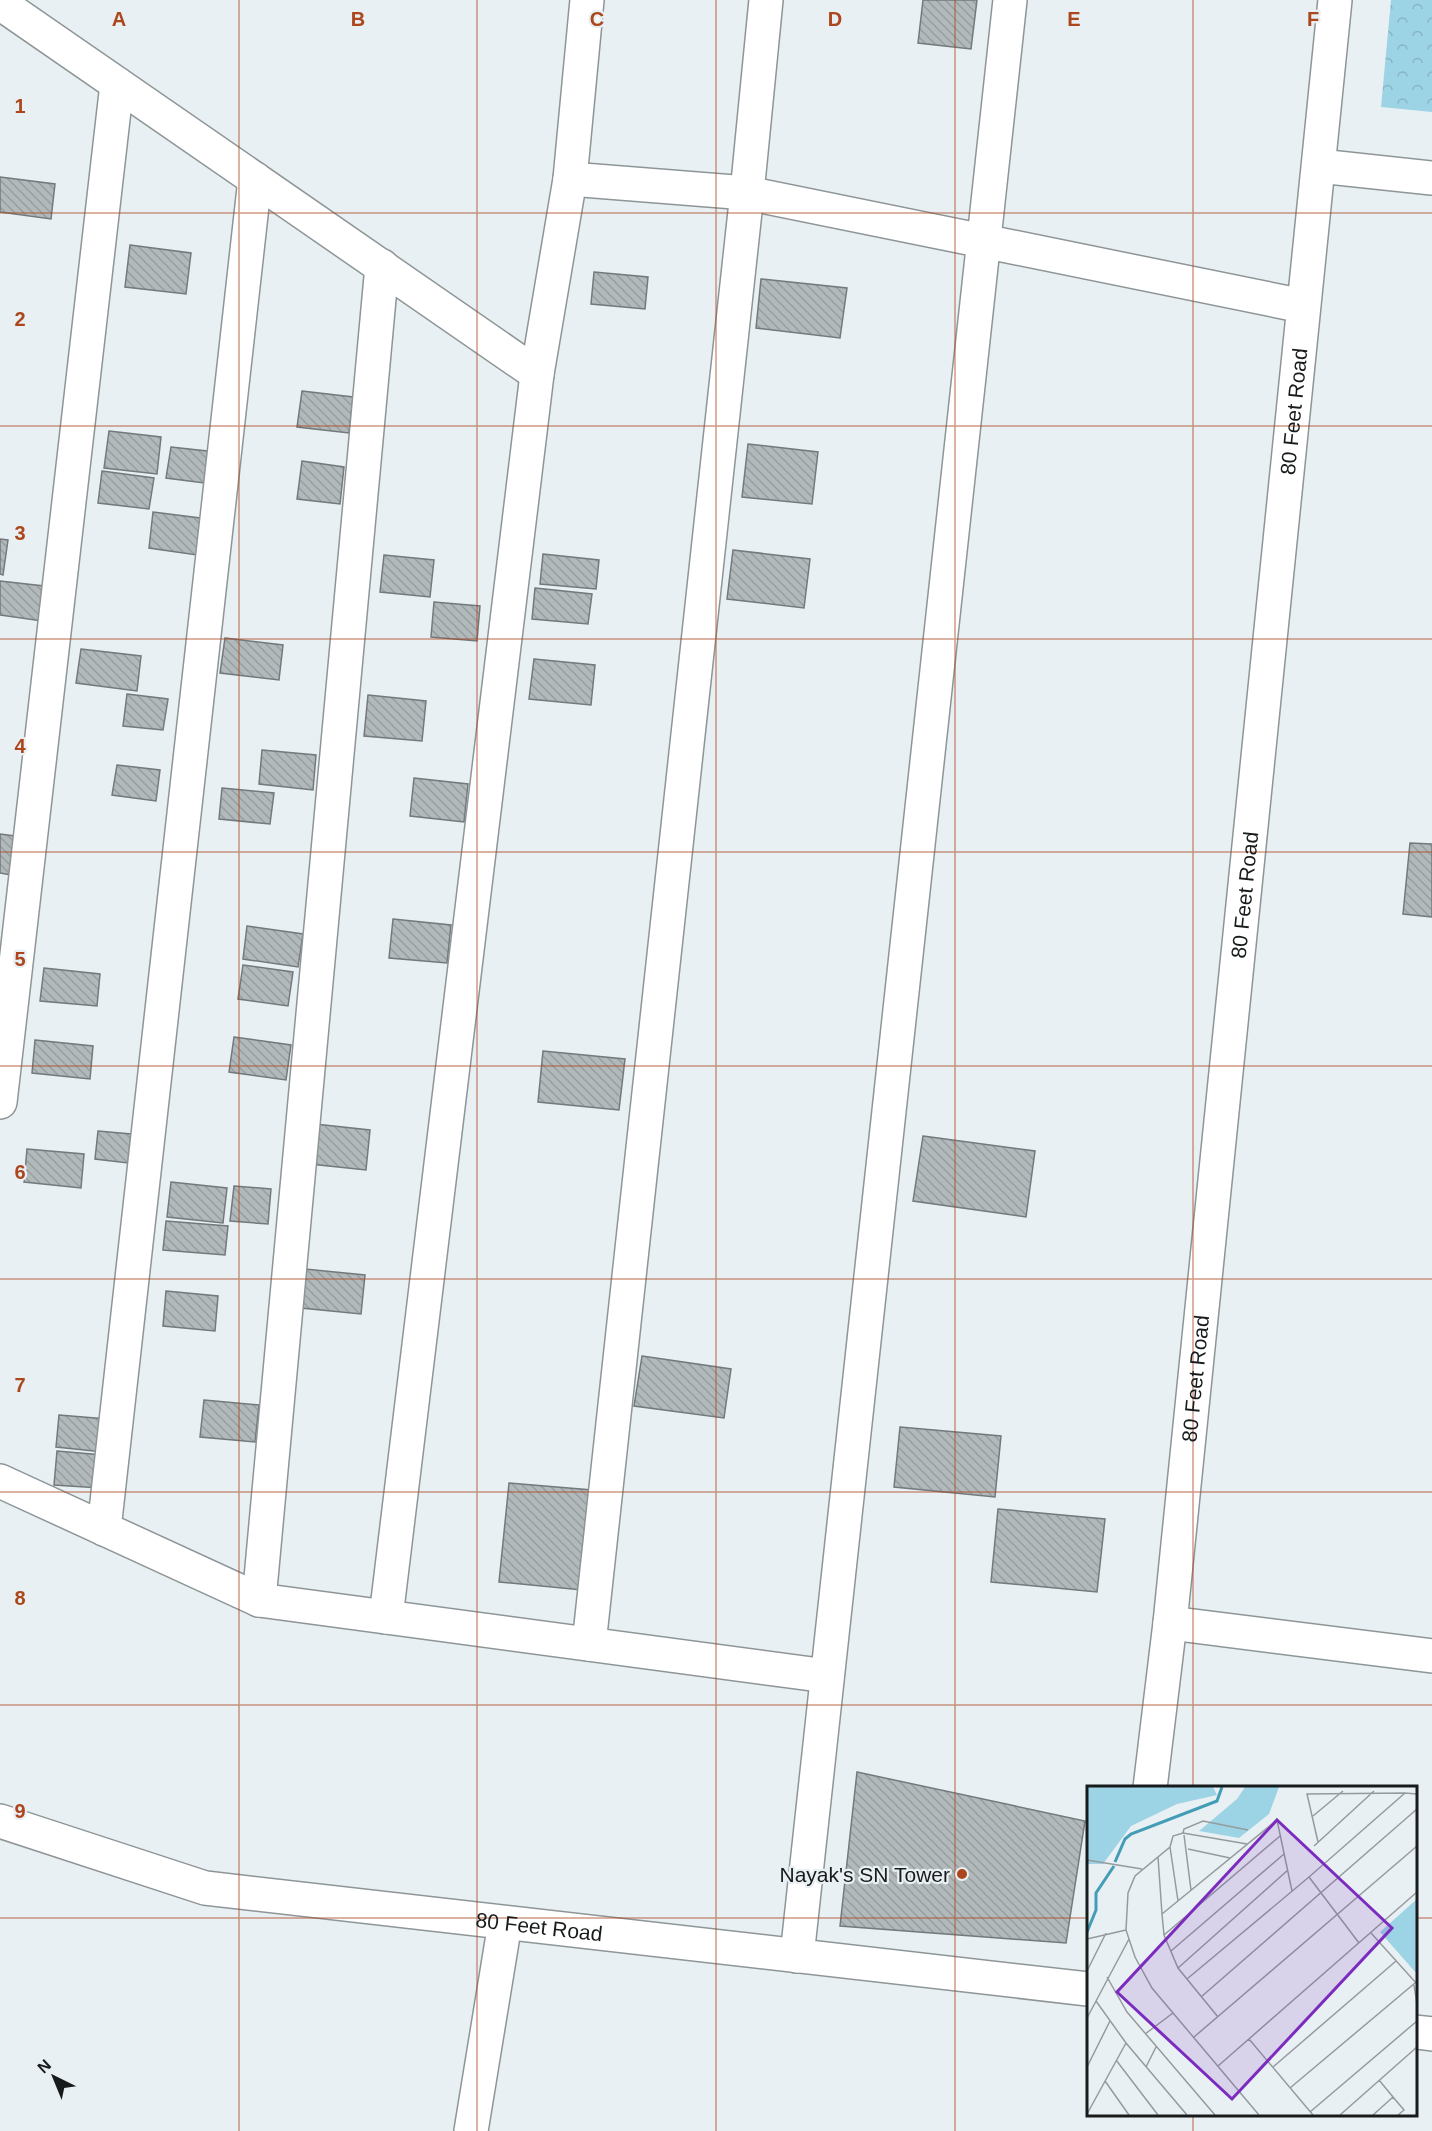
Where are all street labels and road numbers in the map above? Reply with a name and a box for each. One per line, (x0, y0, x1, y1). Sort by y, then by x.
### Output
street label: 80 Feet Road (1275, 347, 1311, 476)
street label: 80 Feet Road (1226, 830, 1262, 959)
street label: 80 Feet Road (1177, 1314, 1213, 1443)
street label: 80 Feet Road (475, 1908, 604, 1945)

